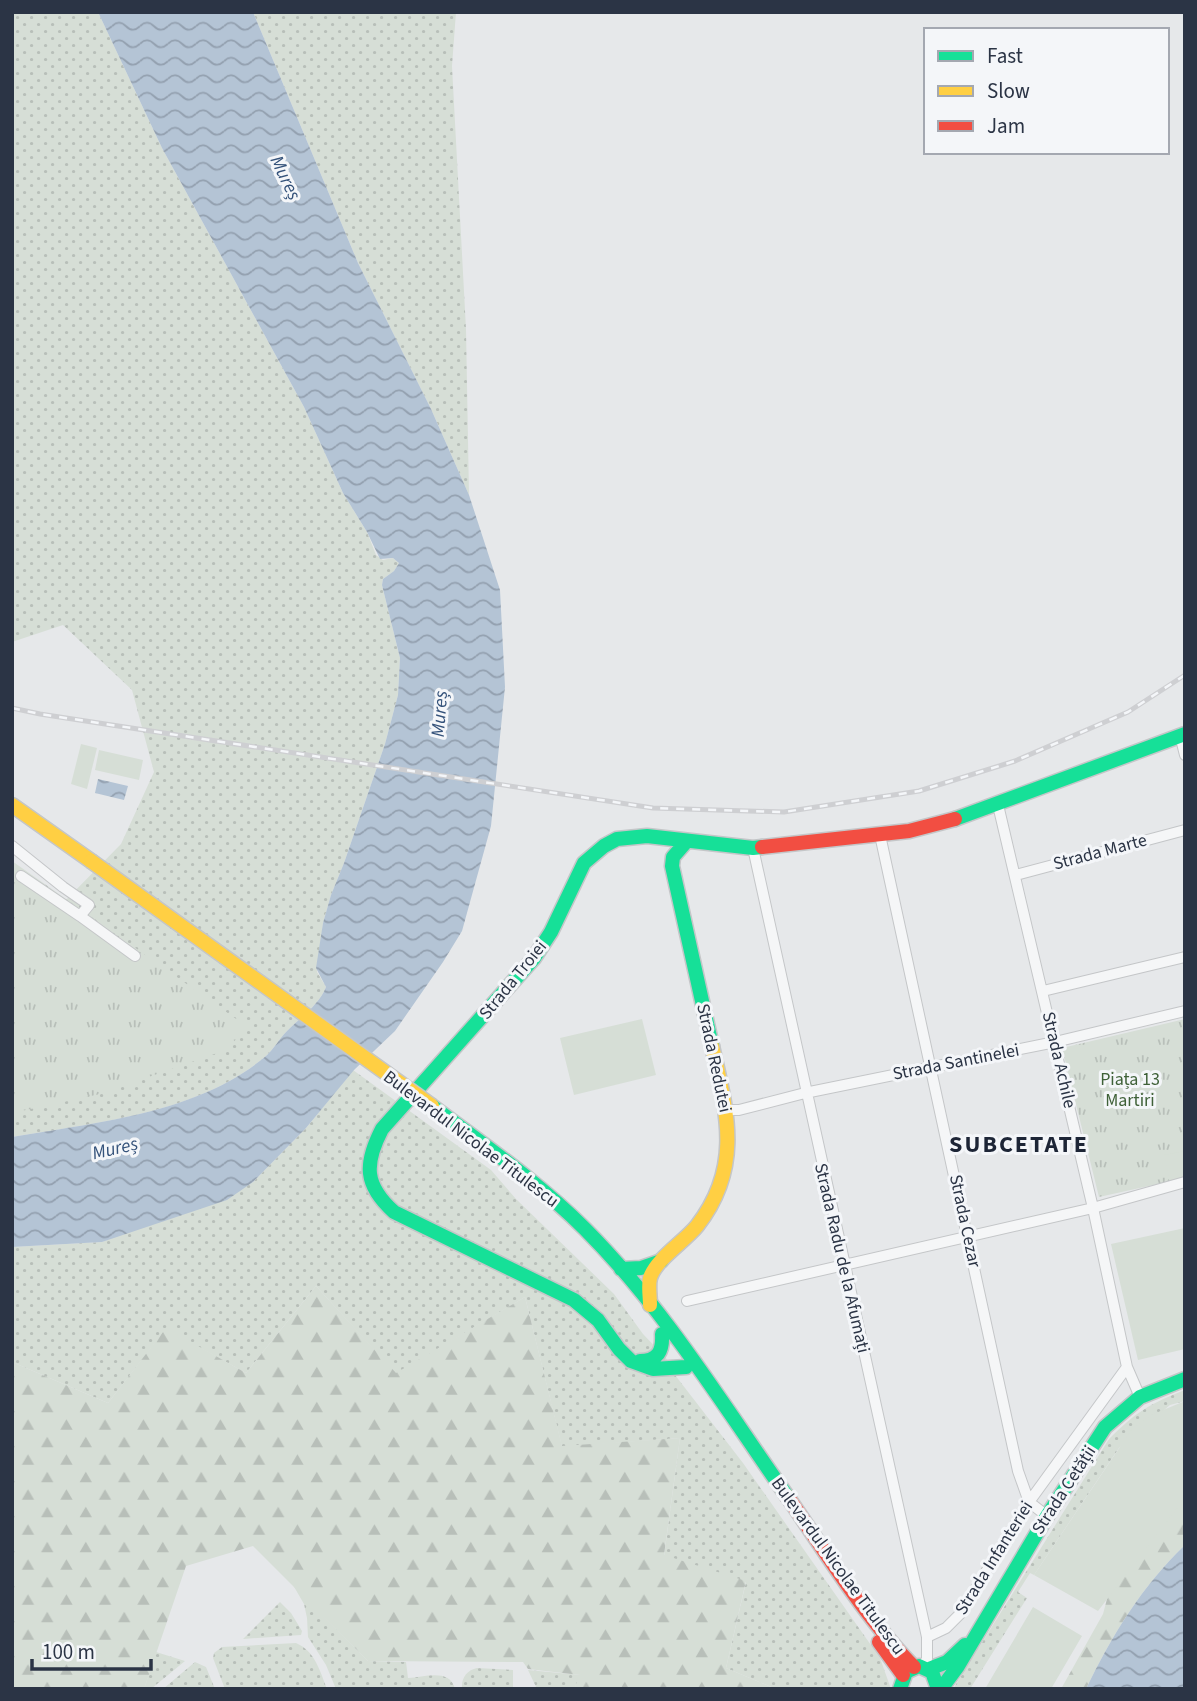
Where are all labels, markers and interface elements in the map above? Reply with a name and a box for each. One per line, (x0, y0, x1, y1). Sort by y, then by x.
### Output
legend (924, 28, 1169, 154)
text: Fast (987, 41, 1023, 71)
text: Slow (987, 76, 1030, 106)
text: Jam (987, 111, 1025, 141)
water label: Mureș (263, 151, 307, 205)
water label: Mureș (425, 690, 455, 738)
street label: Strada Marte (1050, 827, 1150, 876)
street label: Strada Troiei (473, 935, 553, 1025)
street label: Strada Redutei (690, 1001, 738, 1115)
street label: Strada Achile (1036, 1009, 1082, 1111)
street label: Strada Santinelei (890, 1037, 1022, 1087)
street label: Bulevardul Nicolae Titulescu (378, 1065, 564, 1213)
park label: Piața 13 Martiri (1100, 1067, 1160, 1113)
district label: SUBCETATE (949, 1127, 1089, 1162)
water label: Mureș (89, 1131, 141, 1167)
street label: Strada Radu de la Afumați (808, 1161, 876, 1355)
street label: Strada Cezar (943, 1172, 987, 1271)
street label: Strada Cetății (1026, 1441, 1102, 1539)
street label: Bulevardul Nicolae Titulescu (765, 1472, 911, 1660)
street label: Strada Infanteriei (949, 1496, 1039, 1620)
scale bar (32, 1628, 150, 1672)
text: 100 m (42, 1637, 95, 1667)

